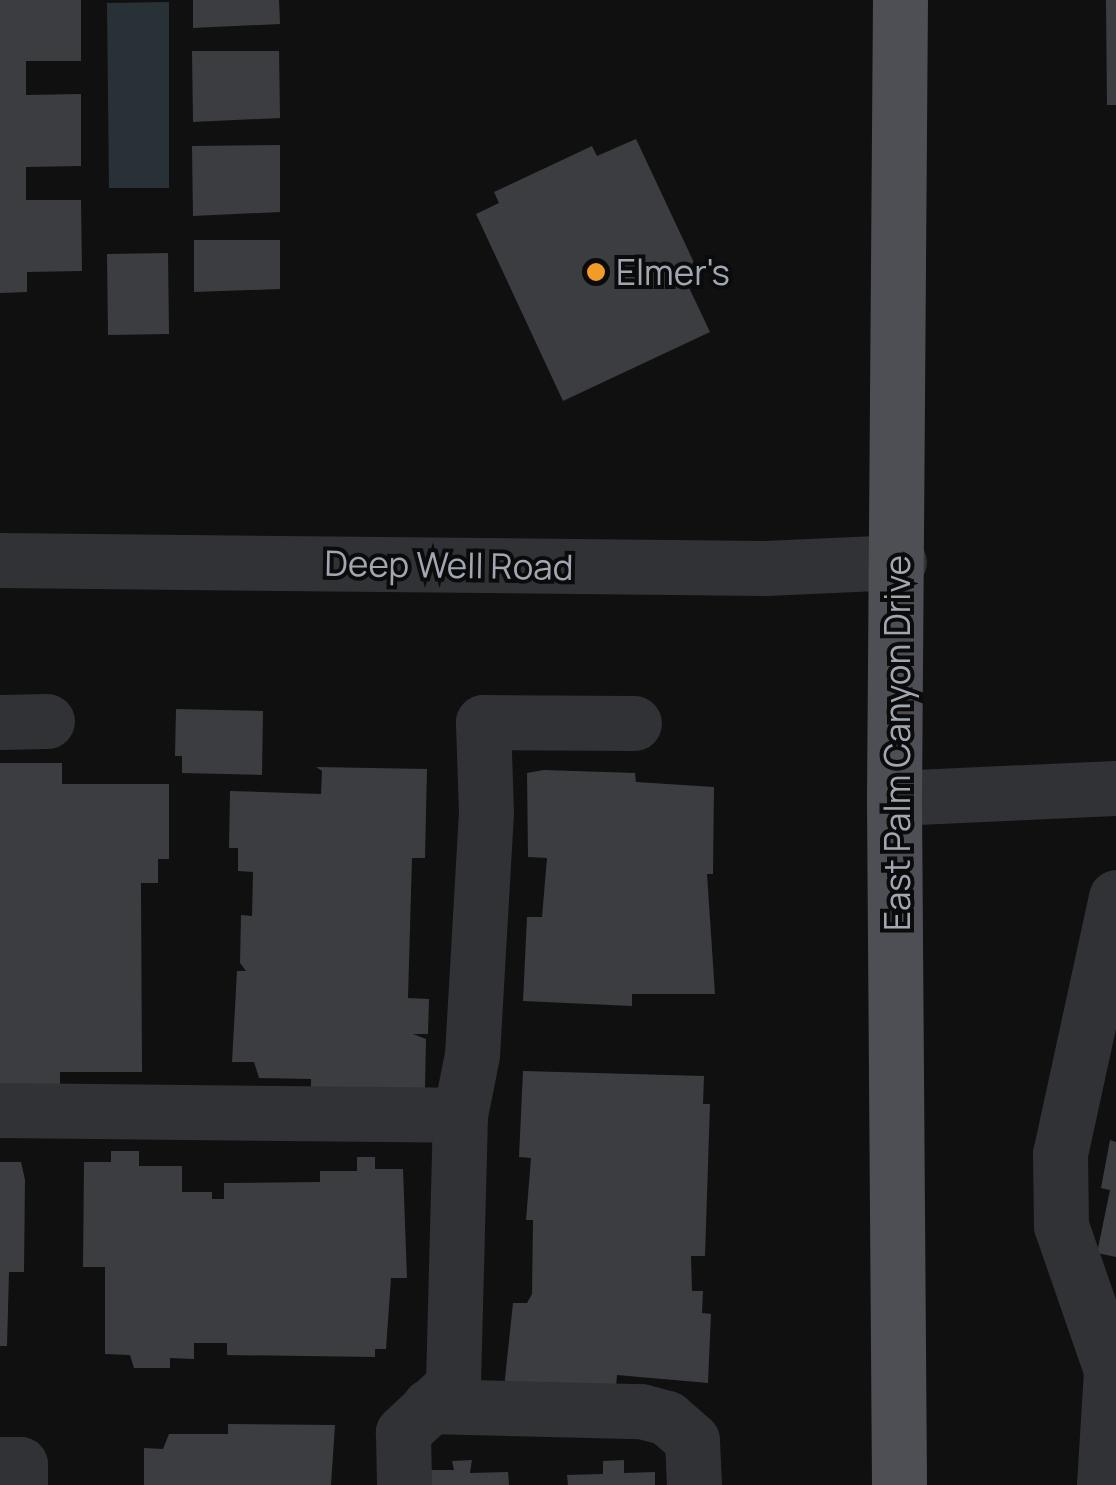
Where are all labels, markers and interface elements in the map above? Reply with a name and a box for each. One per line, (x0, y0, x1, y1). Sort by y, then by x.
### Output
place label: Elmer's (616, 251, 730, 293)
marker: Elmer's (585, 261, 607, 283)
street label: Deep Well Road (324, 542, 574, 588)
street label: East Palm Canyon Drive (876, 555, 918, 931)

